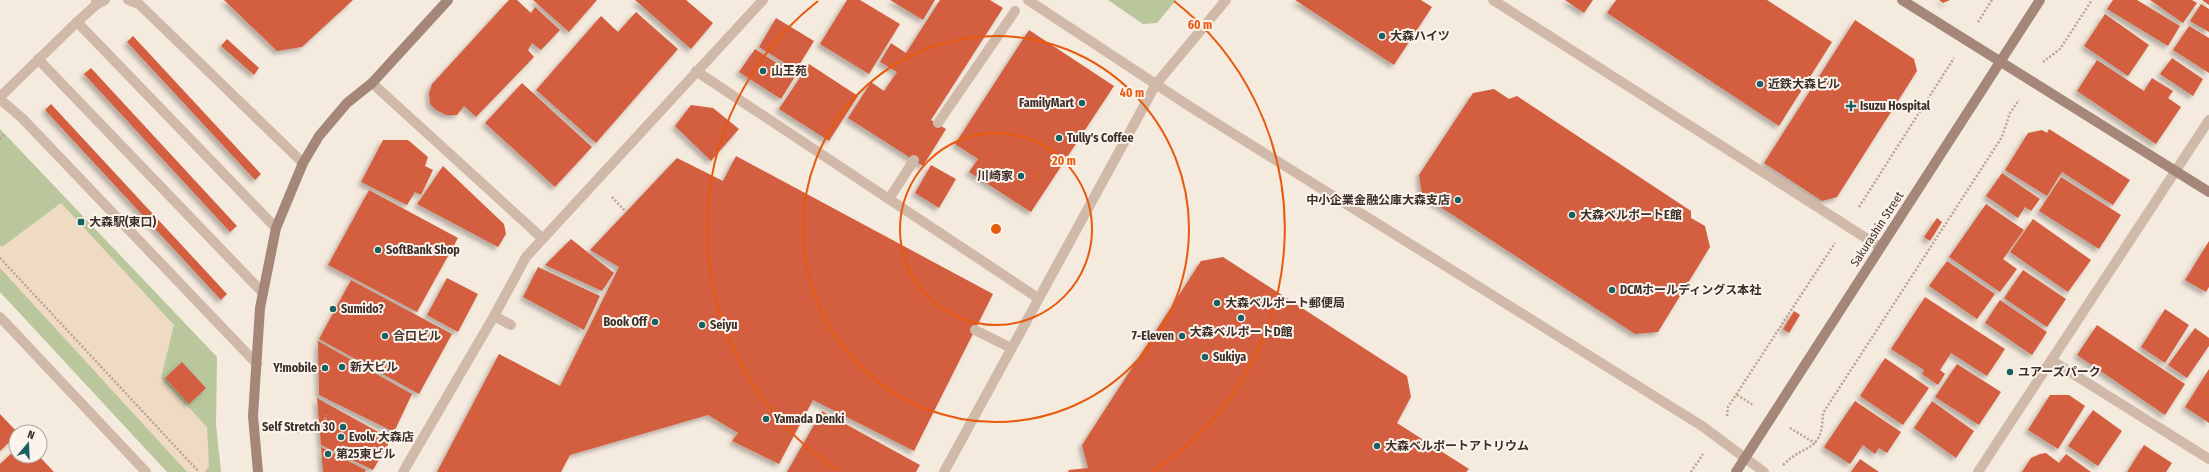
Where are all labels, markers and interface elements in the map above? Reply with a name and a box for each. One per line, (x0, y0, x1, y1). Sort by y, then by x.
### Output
text: 60 m (1188, 18, 1212, 32)
place label: 大森ハイツ (1390, 29, 1450, 43)
marker: 大森ハイツ (1377, 31, 1387, 41)
place label: 山王苑 (771, 64, 807, 78)
marker: 山王苑 (758, 66, 768, 76)
place label: 近鉄大森ビル (1768, 77, 1840, 91)
marker: 近鉄大森ビル (1755, 79, 1765, 89)
text: 40 m (1120, 86, 1144, 100)
place label: FamilyMart (1019, 96, 1075, 110)
marker: FamilyMart (1077, 98, 1087, 108)
place label: Isuzu Hospital (1860, 99, 1931, 113)
marker: Isuzu Hospital (1845, 100, 1857, 112)
place label: Tully's Coffee (1067, 131, 1134, 145)
marker: Tully's Coffee (1054, 133, 1064, 143)
text: 20 m (1051, 154, 1076, 168)
place label: 川崎家 (977, 169, 1013, 183)
marker: 川崎家 (1016, 171, 1026, 181)
street label: Sakurashin Street (1848, 189, 1906, 269)
place label: 中小企業金融公庫大森支店 (1306, 193, 1450, 207)
marker: 中小企業金融公庫大森支店 (1453, 195, 1463, 205)
place label: 大森ベルポートE館 (1580, 208, 1682, 222)
marker: 大森ベルポートE館 (1567, 210, 1577, 220)
place label: 大森駅(東口) (89, 215, 157, 229)
marker: 大森駅(東口) (76, 217, 86, 227)
centre of rings (989, 222, 1003, 236)
place label: SoftBank Shop (386, 243, 460, 257)
marker: SoftBank Shop (373, 245, 383, 255)
place label: DCMホールディングス本社 (1620, 283, 1761, 297)
marker: DCMホールディングス本社 (1607, 285, 1617, 295)
place label: 大森ベルポート郵便局 (1225, 296, 1345, 310)
marker: 大森ベルポート郵便局 (1212, 298, 1222, 308)
place label: Sumido? (341, 302, 384, 316)
marker: Sumido? (328, 304, 338, 314)
marker: 大森ベルポートD館 (1236, 313, 1246, 323)
place label: Book Off (603, 315, 648, 329)
marker: Book Off (650, 317, 660, 327)
place label: Seiyu (710, 318, 737, 332)
marker: Seiyu (697, 320, 707, 330)
place label: 大森ベルポートD館 (1189, 325, 1293, 339)
place label: 合口ビル (393, 329, 441, 343)
place label: 7-Eleven (1132, 329, 1174, 343)
marker: 合口ビル (380, 331, 390, 341)
marker: 7-Eleven (1177, 331, 1187, 341)
place label: Sukiya (1213, 350, 1246, 364)
marker: Sukiya (1200, 352, 1210, 362)
place label: 新大ビル (350, 360, 398, 374)
place label: Y!mobile (272, 361, 317, 375)
marker: 新大ビル (337, 362, 347, 372)
marker: Y!mobile (320, 363, 330, 373)
place label: ユアーズパーク (2018, 365, 2101, 379)
marker: ユアーズパーク (2005, 367, 2015, 377)
place label: Yamada Denki (773, 412, 844, 426)
marker: Yamada Denki (761, 414, 771, 424)
place label: Self Stretch 30 (262, 420, 335, 434)
marker: Self Stretch 30 (338, 422, 348, 432)
north arrow (8, 424, 48, 464)
text: N (26, 428, 36, 442)
place label: Evolv 大森店 (349, 430, 414, 444)
marker: Evolv 大森店 (336, 432, 346, 442)
place label: 大森ベルポートアトリウム (1385, 439, 1529, 453)
marker: 大森ベルポートアトリウム (1372, 441, 1382, 451)
place label: 第25東ビル (336, 447, 395, 461)
marker: 第25東ビル (323, 449, 333, 459)

